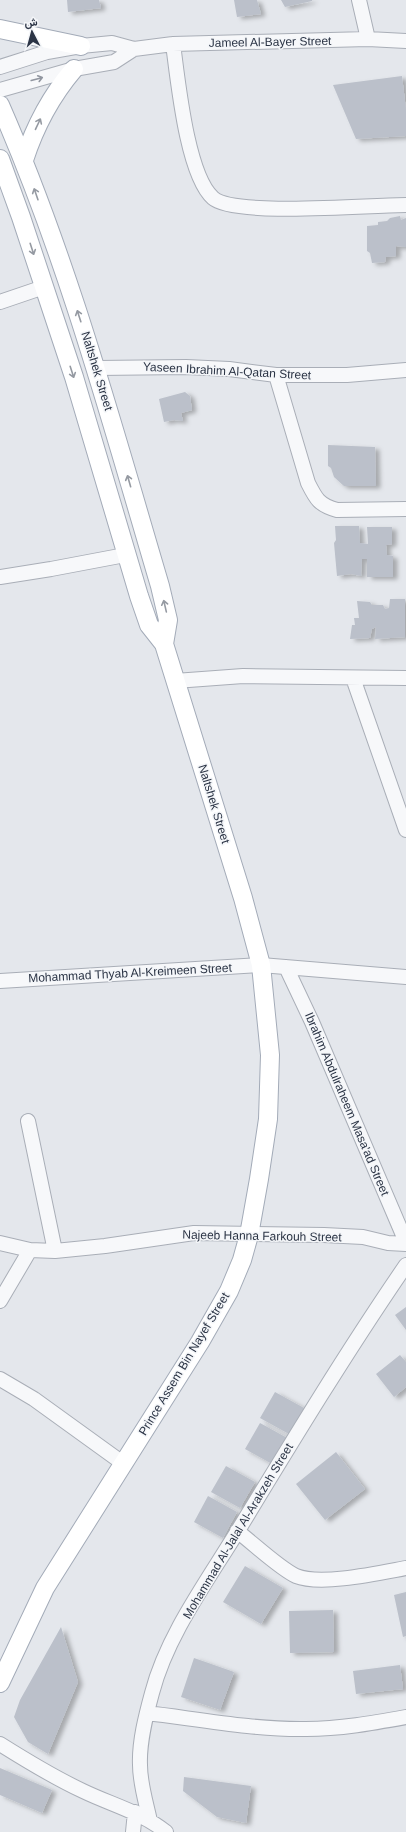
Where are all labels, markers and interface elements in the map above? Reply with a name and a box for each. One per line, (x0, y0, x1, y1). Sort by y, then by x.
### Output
north arrow (12, 12, 52, 52)
text: ش (24, 15, 38, 30)
street label: Jameel Al-Bayer Street (209, 34, 332, 50)
one-way arrow (31, 75, 44, 82)
one-way arrow (35, 118, 42, 130)
one-way arrow (31, 188, 39, 200)
one-way arrow (28, 242, 36, 254)
one-way arrow (75, 310, 83, 322)
street label: Naltshek Street (78, 330, 116, 413)
street label: Yaseen Ibrahim Al-Qatan Street (142, 360, 312, 382)
one-way arrow (69, 366, 76, 379)
one-way arrow (125, 474, 132, 487)
one-way arrow (160, 599, 168, 612)
street label: Naltshek Street (195, 763, 233, 846)
street label: Mohammad Thyab Al-Kreimeen Street (28, 961, 233, 985)
street label: Ibrahim Abdulraheem Masa'ad Street (302, 1010, 392, 1198)
street label: Najeeb Hanna Farkouh Street (182, 1228, 342, 1244)
street label: Prince Assem Bin Nayef Street (136, 1290, 233, 1438)
street label: Mohammad Al-Jalal Al-Arakzeh Street (180, 1440, 296, 1621)

